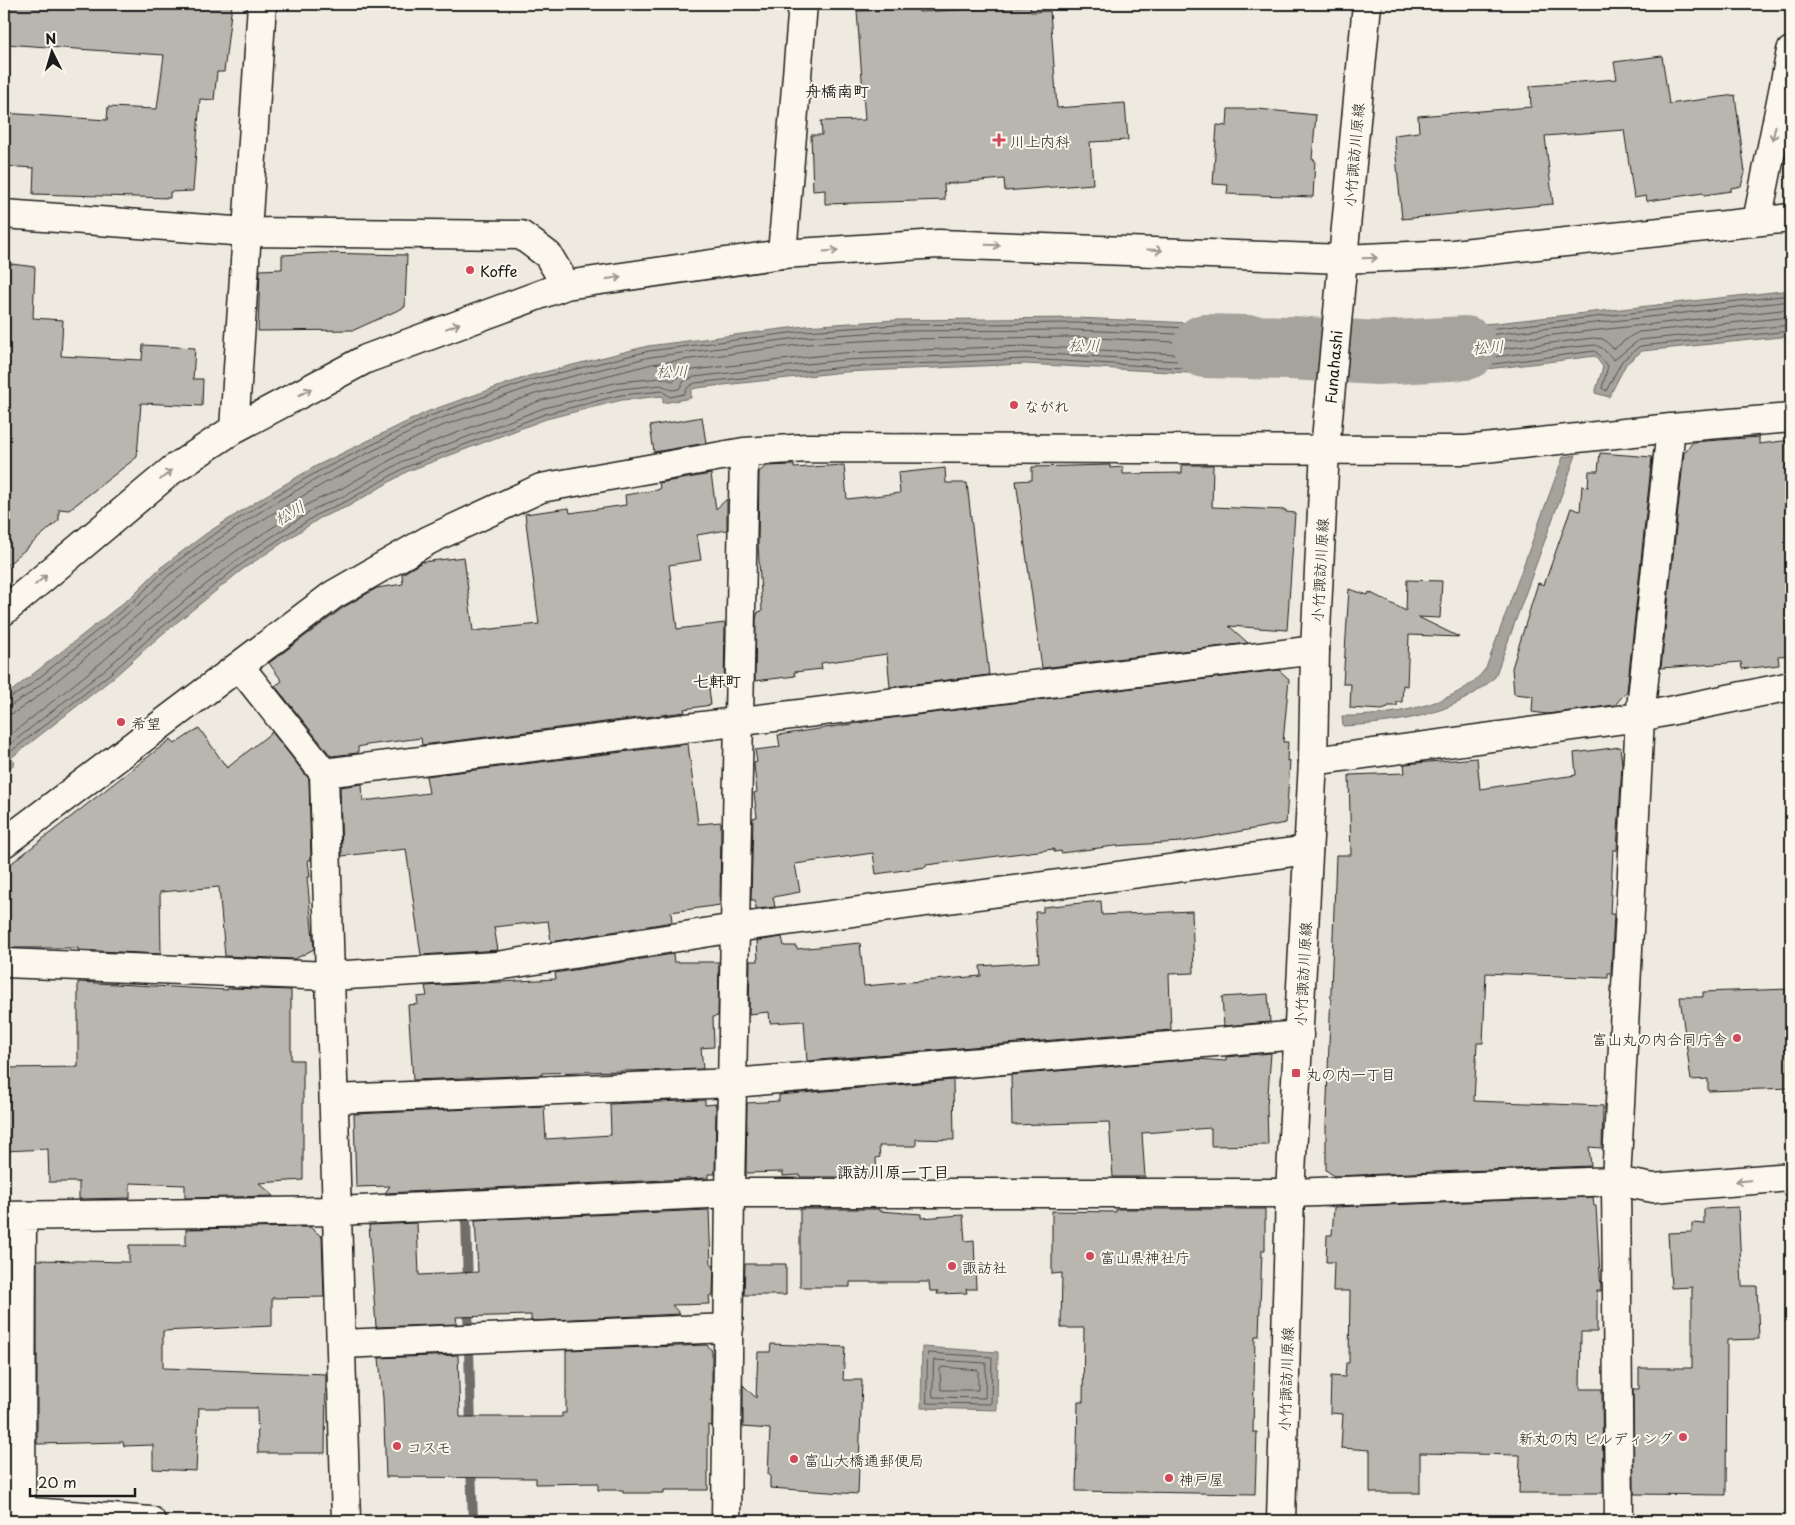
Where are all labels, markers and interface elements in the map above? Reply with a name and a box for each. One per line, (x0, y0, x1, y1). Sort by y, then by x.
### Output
north arrow (28, 28, 78, 78)
text: N (44, 28, 57, 49)
district label: 舟橋南町 (805, 78, 869, 102)
street label: 小竹諏訪川原線 (1337, 102, 1369, 208)
one-way arrow (1769, 125, 1779, 141)
place label: 川上内科 (1010, 129, 1070, 152)
marker: 川上内科 (992, 133, 1006, 147)
one-way arrow (984, 240, 1001, 250)
one-way arrow (823, 246, 839, 255)
one-way arrow (1147, 246, 1163, 255)
one-way arrow (1362, 253, 1378, 262)
place label: Koffe (480, 259, 518, 282)
marker: Koffe (464, 264, 476, 276)
one-way arrow (606, 273, 622, 283)
one-way arrow (445, 321, 460, 330)
street label: Funahashi (1318, 329, 1348, 405)
water label: 松川 (1068, 332, 1100, 356)
water label: 松川 (1471, 333, 1505, 359)
water label: 松川 (656, 358, 688, 382)
one-way arrow (297, 387, 312, 396)
place label: ながれ (1024, 394, 1069, 417)
marker: ながれ (1008, 399, 1020, 411)
one-way arrow (159, 469, 172, 481)
water label: 松川 (269, 494, 309, 530)
street label: 小竹諏訪川原線 (1305, 517, 1333, 623)
one-way arrow (34, 574, 47, 585)
district label: 七軒町 (693, 668, 741, 692)
place label: 希望 (131, 711, 161, 734)
marker: 希望 (115, 716, 127, 728)
street label: 小竹諏訪川原線 (1288, 921, 1316, 1027)
place label: 富山丸の内合同庁舎 (1592, 1027, 1727, 1050)
marker: 富山丸の内合同庁舎 (1731, 1032, 1743, 1044)
place label: 丸の内一丁目 (1306, 1062, 1396, 1085)
marker: 丸の内一丁目 (1290, 1067, 1302, 1079)
district label: 諏訪川原一丁目 (837, 1159, 949, 1183)
one-way arrow (1735, 1176, 1751, 1186)
place label: 富山県神社庁 (1100, 1245, 1190, 1268)
marker: 富山県神社庁 (1084, 1250, 1096, 1262)
place label: 諏訪社 (962, 1255, 1007, 1278)
marker: 諏訪社 (946, 1260, 958, 1272)
street label: 小竹諏訪川原線 (1272, 1326, 1298, 1432)
place label: 新丸の内 ビルディング (1518, 1426, 1673, 1449)
marker: 新丸の内 ビルディング (1677, 1431, 1689, 1443)
place label: コスモ (407, 1435, 451, 1458)
marker: コスモ (391, 1440, 403, 1452)
place label: 富山大橋通郵便局 (804, 1448, 924, 1471)
marker: 富山大橋通郵便局 (788, 1453, 800, 1465)
scale bar (30, 1465, 135, 1497)
place label: 神戸屋 (1179, 1467, 1224, 1490)
text: 20 m (38, 1470, 77, 1493)
marker: 神戸屋 (1163, 1472, 1175, 1484)

